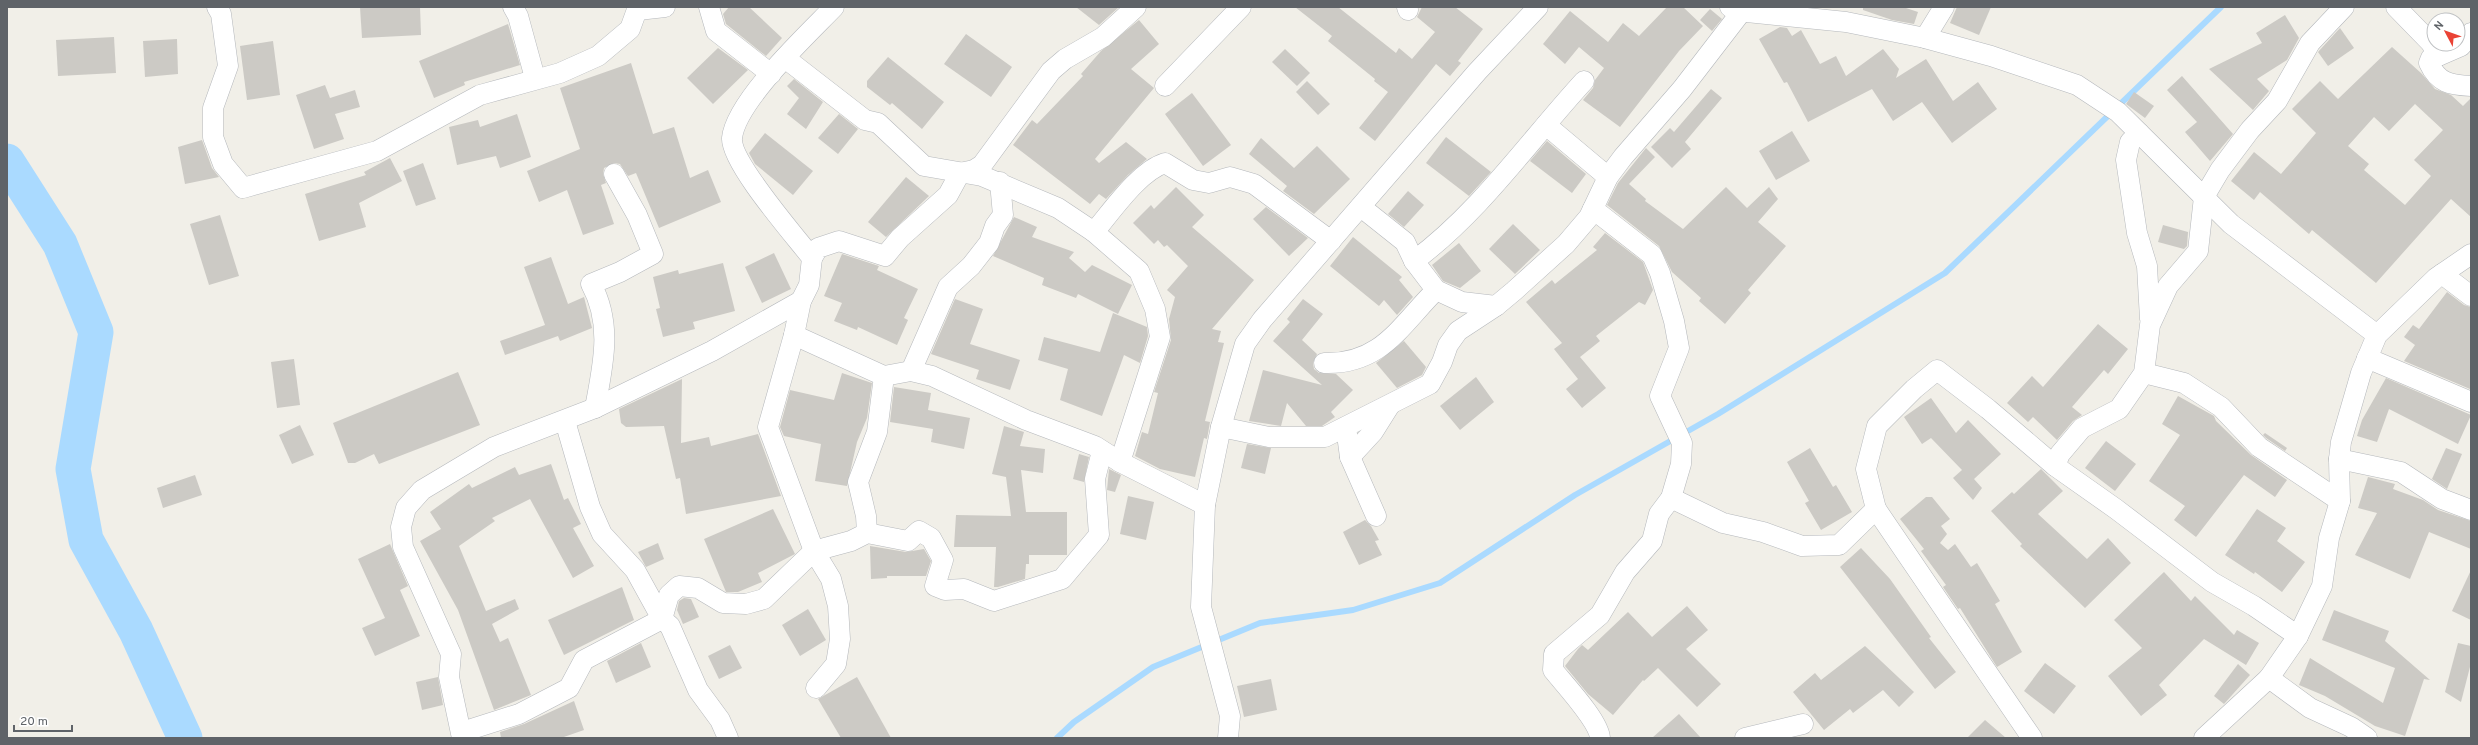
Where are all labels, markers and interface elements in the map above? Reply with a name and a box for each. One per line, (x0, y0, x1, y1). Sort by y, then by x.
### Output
north arrow (2426, 12, 2466, 52)
text: N (2431, 19, 2447, 34)
scale bar (14, 707, 72, 733)
text: 20 m (20, 714, 48, 730)

